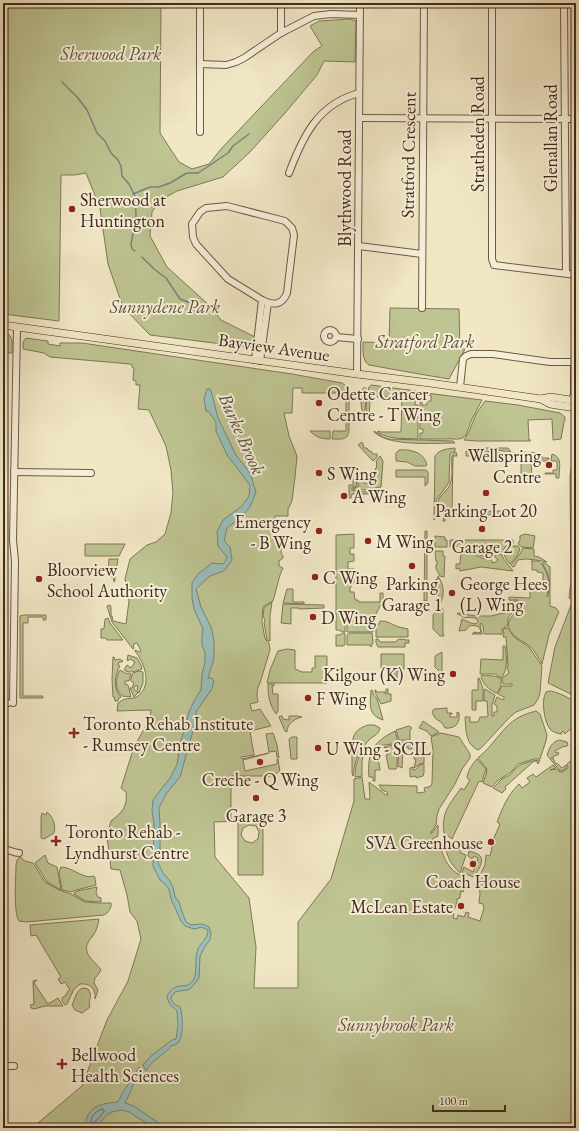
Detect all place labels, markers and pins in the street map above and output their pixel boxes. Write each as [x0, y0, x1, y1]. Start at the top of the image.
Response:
place label: Sherwood at Huntington [80, 188, 166, 232]
marker: Sherwood at Huntington [67, 204, 77, 214]
place label: Odette Cancer Centre - T Wing [327, 382, 441, 426]
marker: Odette Cancer Centre - T Wing [314, 398, 324, 408]
place label: Wellspring Centre [468, 444, 541, 488]
marker: Wellspring Centre [544, 460, 554, 470]
place label: S Wing [327, 462, 377, 485]
marker: S Wing [314, 468, 324, 478]
place label: A Wing [351, 485, 406, 508]
marker: Parking Lot 20 [481, 488, 491, 498]
marker: A Wing [339, 491, 349, 501]
place label: Parking Lot 20 [435, 499, 537, 522]
place label: Emergency - B Wing [235, 510, 311, 554]
marker: Garage 2 [477, 524, 487, 534]
marker: Emergency - B Wing [314, 526, 324, 536]
place label: M Wing [376, 530, 434, 553]
place label: Garage 2 [452, 535, 513, 558]
marker: M Wing [363, 536, 373, 546]
place label: Bloorview School Authority [47, 558, 167, 602]
marker: Parking Garage 1 [407, 561, 417, 571]
place label: C Wing [323, 566, 377, 589]
marker: C Wing [310, 572, 320, 582]
place label: Parking Garage 1 [382, 572, 442, 616]
place label: George Hees (L) Wing [460, 572, 548, 616]
marker: Bloorview School Authority [34, 574, 44, 584]
marker: George Hees (L) Wing [447, 588, 457, 598]
place label: D Wing [321, 606, 376, 629]
marker: D Wing [308, 612, 318, 622]
place label: Kilgour (K) Wing [323, 663, 445, 686]
marker: Kilgour (K) Wing [448, 669, 458, 679]
place label: F Wing [316, 687, 367, 710]
marker: F Wing [303, 693, 313, 703]
place label: Toronto Rehab Institute - Rumsey Centre [83, 712, 253, 756]
marker: Toronto Rehab Institute - Rumsey Centre [68, 727, 80, 739]
place label: U Wing - SCIL [326, 737, 431, 760]
marker: U Wing - SCIL [313, 743, 323, 753]
marker: Creche - Q Wing [255, 757, 265, 767]
place label: Creche - Q Wing [202, 768, 318, 791]
marker: Garage 3 [251, 793, 261, 803]
place label: Garage 3 [226, 804, 286, 827]
place label: Toronto Rehab - Lyndhurst Centre [65, 820, 189, 864]
place label: SVA Greenhouse [366, 831, 483, 854]
marker: Toronto Rehab - Lyndhurst Centre [50, 835, 62, 847]
marker: SVA Greenhouse [486, 837, 496, 847]
marker: Coach House [468, 859, 478, 869]
place label: Coach House [426, 870, 520, 893]
place label: McLean Estate [351, 895, 453, 918]
marker: McLean Estate [456, 901, 466, 911]
place label: Bellwood Health Sciences [71, 1043, 179, 1087]
marker: Bellwood Health Sciences [56, 1058, 68, 1070]

